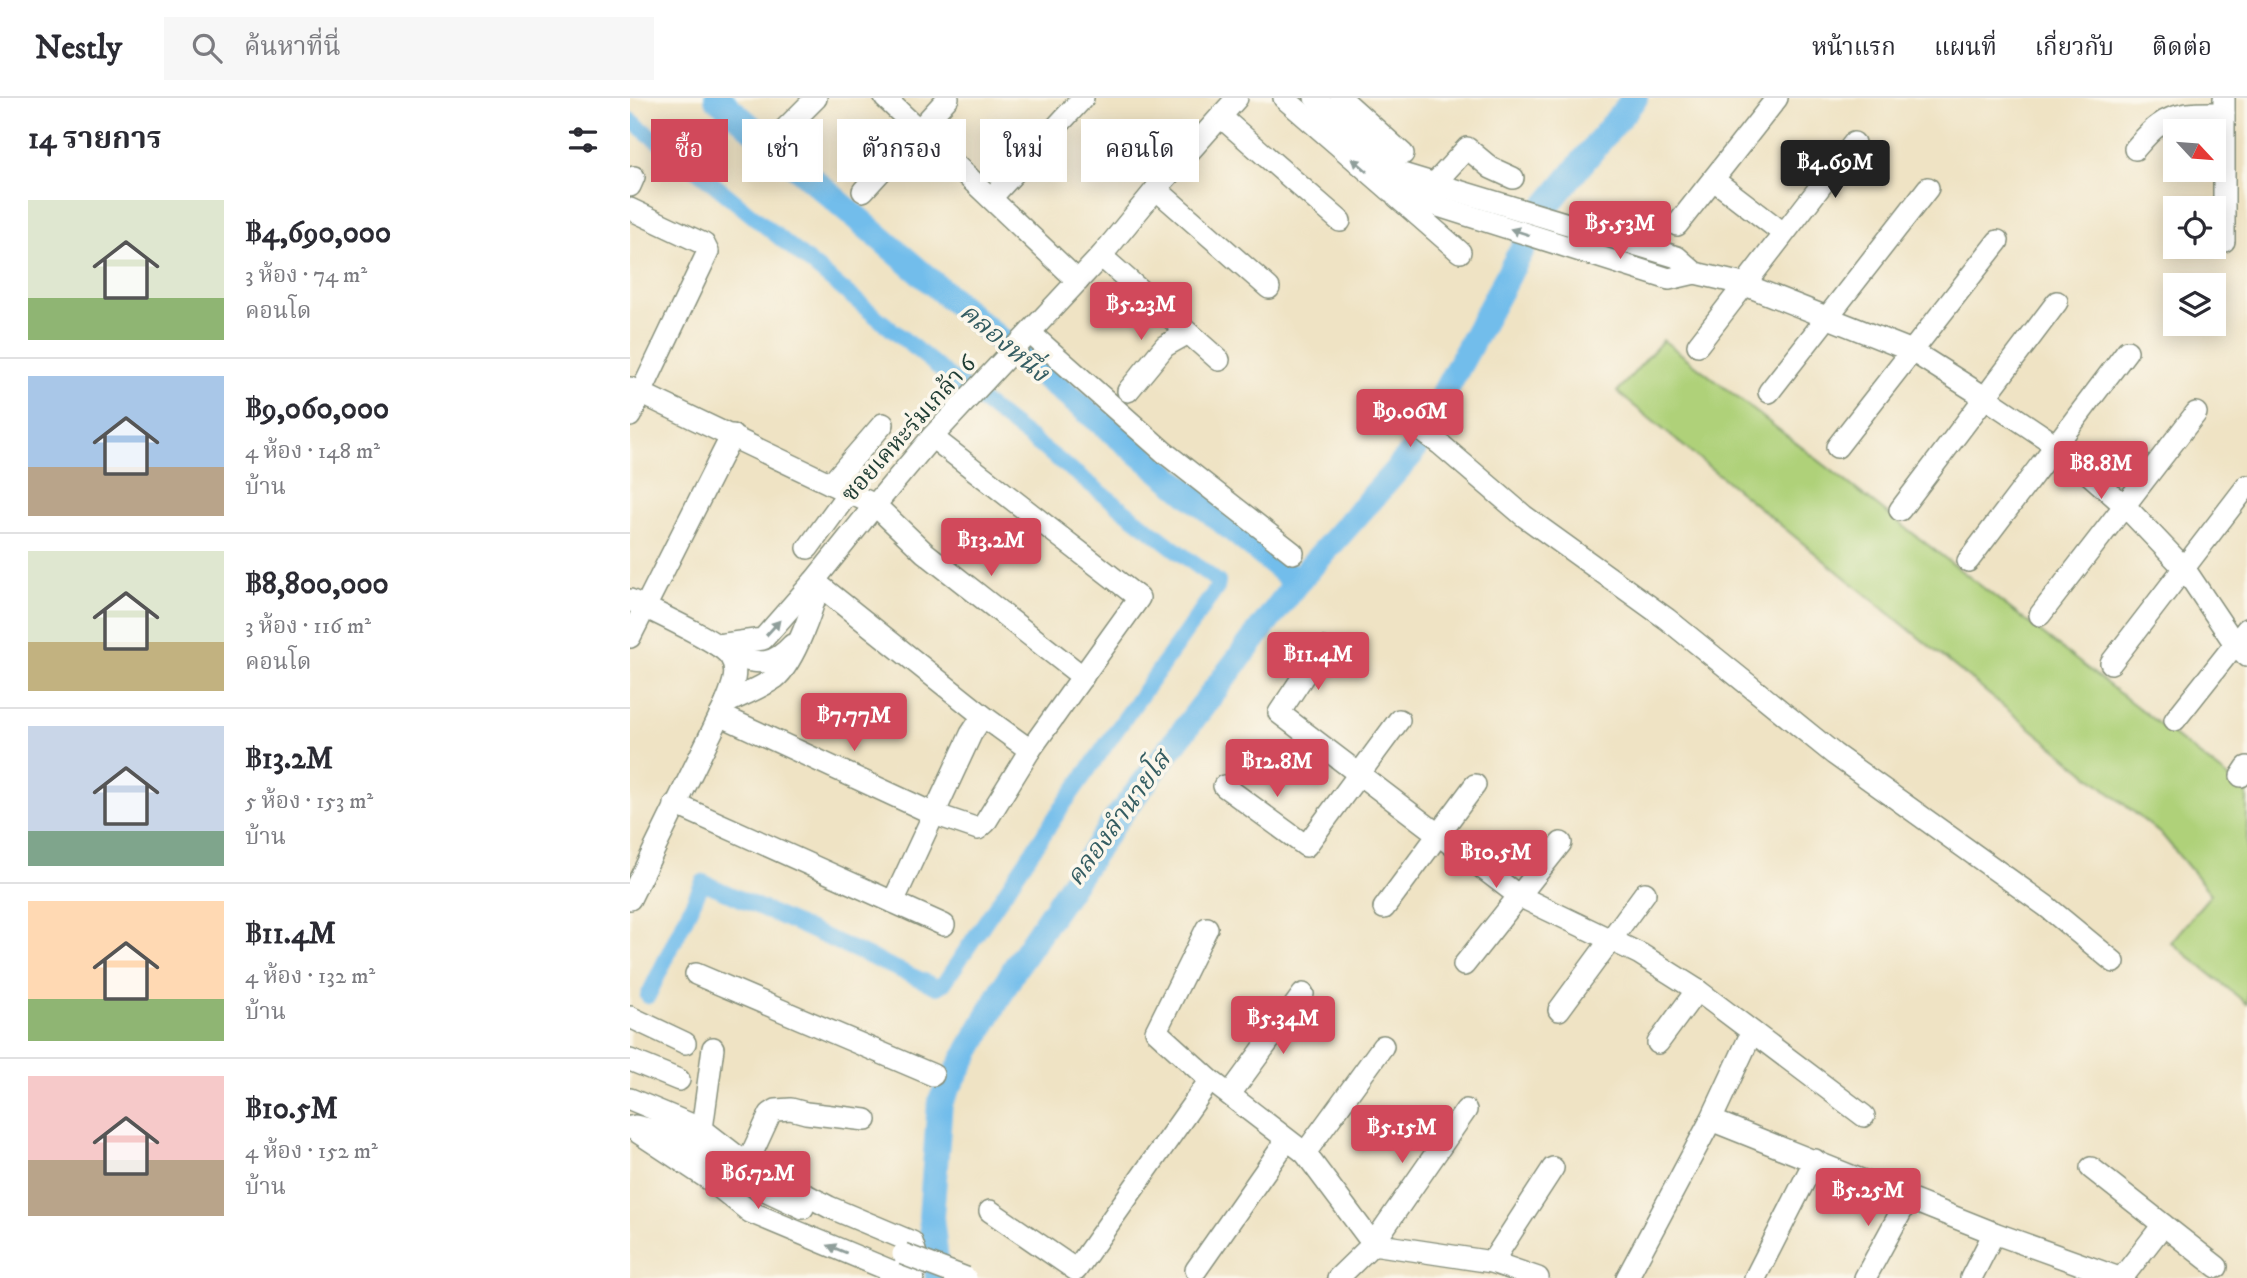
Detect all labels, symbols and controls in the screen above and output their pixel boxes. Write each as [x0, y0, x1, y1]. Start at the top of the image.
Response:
search box [164, 17, 654, 80]
text: Nestly [35, 28, 122, 69]
icon: search [188, 29, 226, 67]
text: ค้นหาที่นี่ [244, 31, 341, 64]
text: หน้าแรก [1812, 33, 1896, 63]
text: แผนที่ [1934, 33, 1997, 63]
text: เกี่ยวกับ [2035, 33, 2114, 63]
text: ติดต่อ [2152, 33, 2212, 63]
chip: ซื้อ [651, 119, 728, 182]
chip: เช่า [742, 119, 823, 182]
chip: ตัวกรอง [837, 119, 966, 182]
chip: ใหม่ [980, 119, 1067, 182]
chip: คอนโด [1081, 119, 1199, 182]
north arrow [2163, 119, 2226, 182]
map controls [2163, 119, 2226, 336]
text: 14 รายการ [28, 121, 162, 158]
icon: filters [564, 121, 602, 159]
pin: ฿4.69M [1778, 140, 1892, 200]
text: ฿4.69M [1797, 148, 1873, 177]
one-way arrow [1351, 157, 1369, 173]
button: locate [2163, 196, 2226, 259]
pin: ฿5.53M [1563, 202, 1677, 261]
text: ฿5.53M [1585, 209, 1655, 238]
text: ฿4,690,000 [245, 215, 391, 252]
one-way arrow [1510, 226, 1531, 236]
icon: home [84, 228, 168, 312]
text: 3 ห้อง · 74 m² [245, 261, 367, 290]
button: layers [2163, 273, 2226, 336]
pin: ฿5.23M [1084, 282, 1198, 342]
text: ฿5.23M [1106, 290, 1176, 319]
water label: คลองหนึ่ง [953, 293, 1059, 391]
text: คอนโด [245, 297, 312, 326]
street label: ซอยเคหะร่มเกล้า 6 [835, 348, 984, 509]
pin: ฿9.06M [1353, 390, 1467, 449]
text: ฿9,060,000 [245, 391, 389, 428]
text: ฿9.06M [1372, 397, 1448, 426]
icon: home [84, 404, 168, 488]
text: 4 ห้อง · 148 m² [245, 437, 380, 466]
pin: ฿8.8M [2052, 442, 2150, 501]
text: ฿8.8M [2070, 449, 2132, 478]
text: บ้าน [245, 473, 286, 502]
pin: ฿13.2M [934, 518, 1048, 578]
text: ฿13.2M [957, 526, 1025, 555]
text: ฿8,800,000 [245, 566, 389, 603]
icon: home [84, 579, 168, 663]
text: 3 ห้อง · 116 m² [245, 612, 371, 641]
one-way arrow [765, 619, 781, 637]
pin: ฿11.4M [1261, 632, 1375, 692]
text: ฿11.4M [1283, 640, 1353, 669]
text: คอนโด [245, 648, 312, 677]
pin: ฿7.77M [797, 694, 911, 753]
text: ฿7.77M [817, 701, 891, 730]
pin: ฿12.8M [1220, 740, 1334, 799]
text: ฿13.2M [245, 741, 333, 778]
water label: คลองลำนายโส [1057, 741, 1181, 893]
text: ฿12.8M [1242, 747, 1312, 776]
icon: home [84, 754, 168, 838]
text: 5 ห้อง · 153 m² [245, 787, 373, 816]
text: บ้าน [245, 823, 286, 852]
pin: ฿10.5M [1439, 830, 1553, 890]
text: ฿10.5M [1460, 838, 1532, 867]
text: ฿11.4M [245, 916, 336, 953]
icon: home [84, 929, 168, 1013]
text: 4 ห้อง · 132 m² [245, 962, 375, 991]
pin: ฿5.34M [1226, 996, 1340, 1056]
text: บ้าน [245, 998, 286, 1027]
text: ฿5.34M [1247, 1004, 1319, 1033]
text: ฿10.5M [245, 1091, 338, 1128]
icon: home [84, 1104, 168, 1188]
pin: ฿5.15M [1345, 1105, 1459, 1165]
text: ฿5.15M [1367, 1113, 1437, 1142]
text: 4 ห้อง · 152 m² [245, 1137, 378, 1166]
pin: ฿6.72M [701, 1152, 815, 1211]
text: ฿6.72M [721, 1159, 795, 1188]
pin: ฿5.25M [1811, 1168, 1925, 1228]
text: บ้าน [245, 1173, 286, 1202]
text: ฿5.25M [1832, 1176, 1904, 1205]
one-way arrow [827, 1243, 848, 1254]

